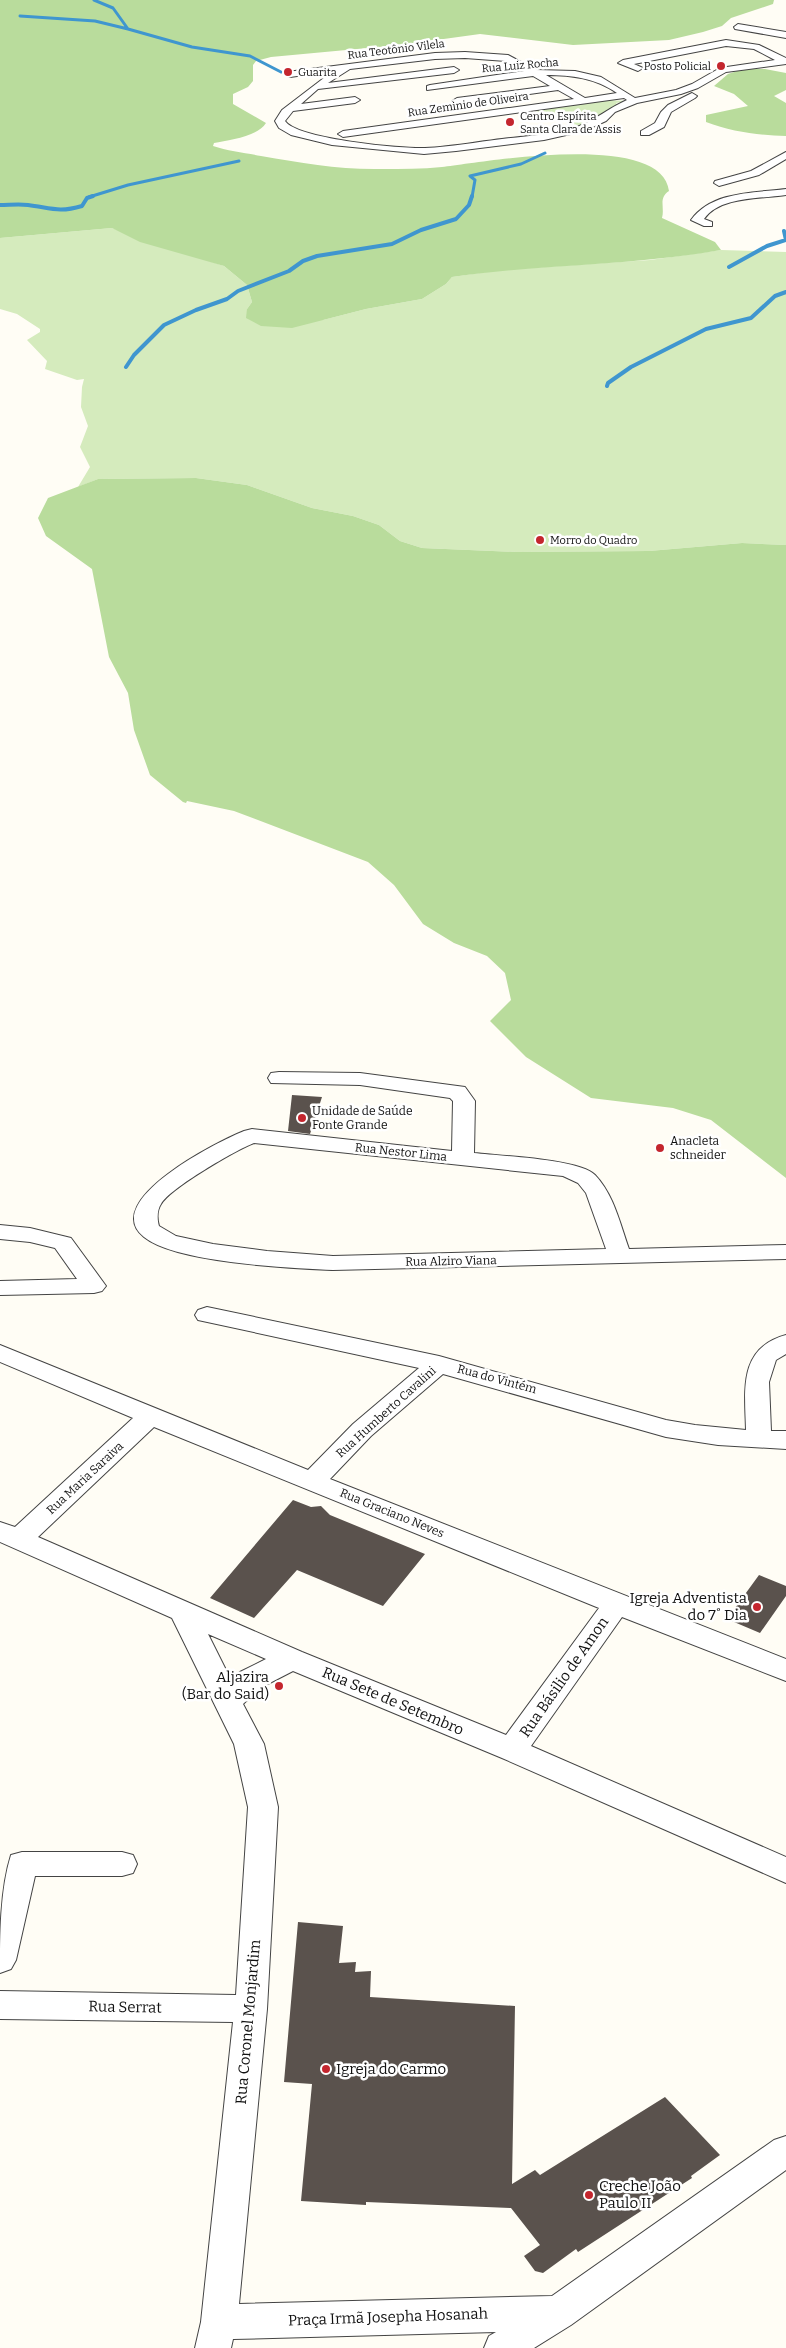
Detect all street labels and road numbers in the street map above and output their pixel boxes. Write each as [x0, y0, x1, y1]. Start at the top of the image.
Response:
street label: Rua Teotônio Vilela [347, 37, 445, 62]
street label: Rua Luiz Rocha [481, 56, 559, 75]
street label: Rua Zeminio de Oliveira [407, 90, 529, 119]
street label: Rua Nestor Lima [354, 1140, 448, 1164]
street label: Rua Alziro Viana [405, 1253, 497, 1269]
street label: Rua do Vintém [456, 1362, 539, 1396]
street label: Rua Humberto Cavalini [333, 1363, 439, 1461]
street label: Rua Maria Saraiva [44, 1439, 127, 1517]
street label: Rua Graciano Neves [338, 1486, 446, 1540]
street label: Rua Básilio de Amon [516, 1613, 613, 1741]
street label: Rua Sete de Setembro [320, 1663, 466, 1739]
street label: Rua Coronel Monjardim [232, 1938, 264, 2105]
street label: Rua Serrat [88, 1997, 162, 2017]
street label: Praça Irmã Josepha Hosanah [288, 2304, 489, 2329]

